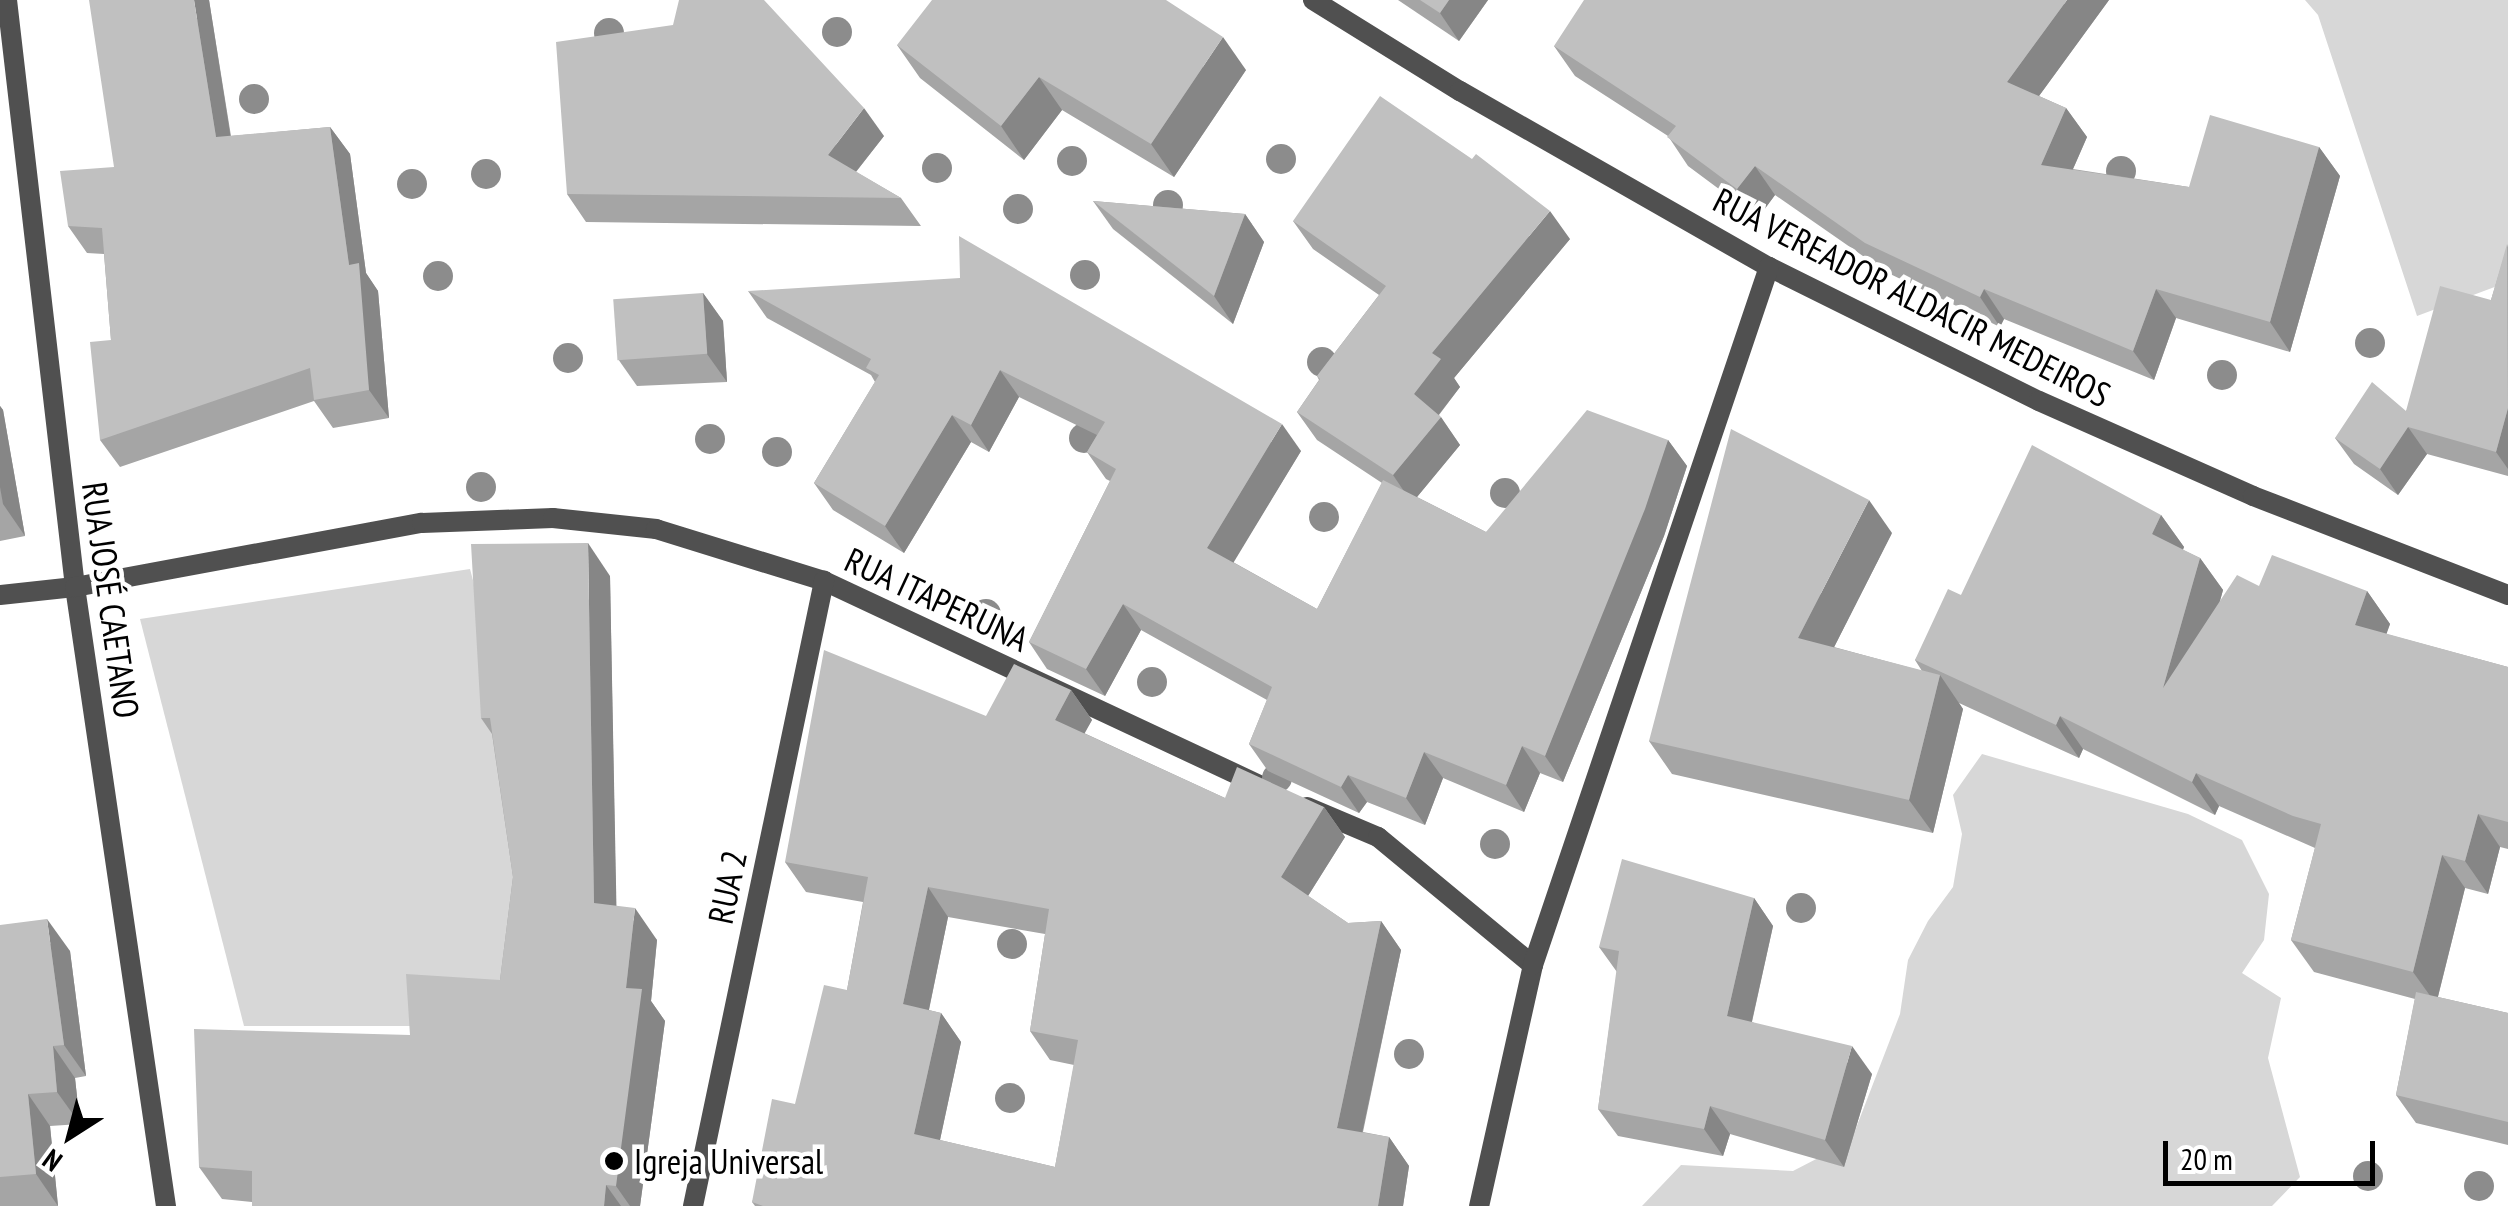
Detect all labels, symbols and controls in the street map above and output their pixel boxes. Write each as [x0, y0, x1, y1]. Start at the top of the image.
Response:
street label: RUA VEREADOR ALDACIR MEDEIROS [1705, 178, 2119, 416]
street label: RUA JOSÉ CAETANO [74, 479, 148, 721]
street label: RUA ITAPERUNA [838, 538, 1036, 660]
street label: RUA 2 [699, 846, 755, 928]
north arrow [20, 1086, 120, 1186]
scale bar [2168, 1121, 2380, 1183]
text: 20 m [2180, 1139, 2233, 1178]
place label: Igreja Universal [634, 1140, 823, 1182]
text: N [35, 1141, 69, 1180]
marker: Igreja Universal [603, 1150, 625, 1172]

